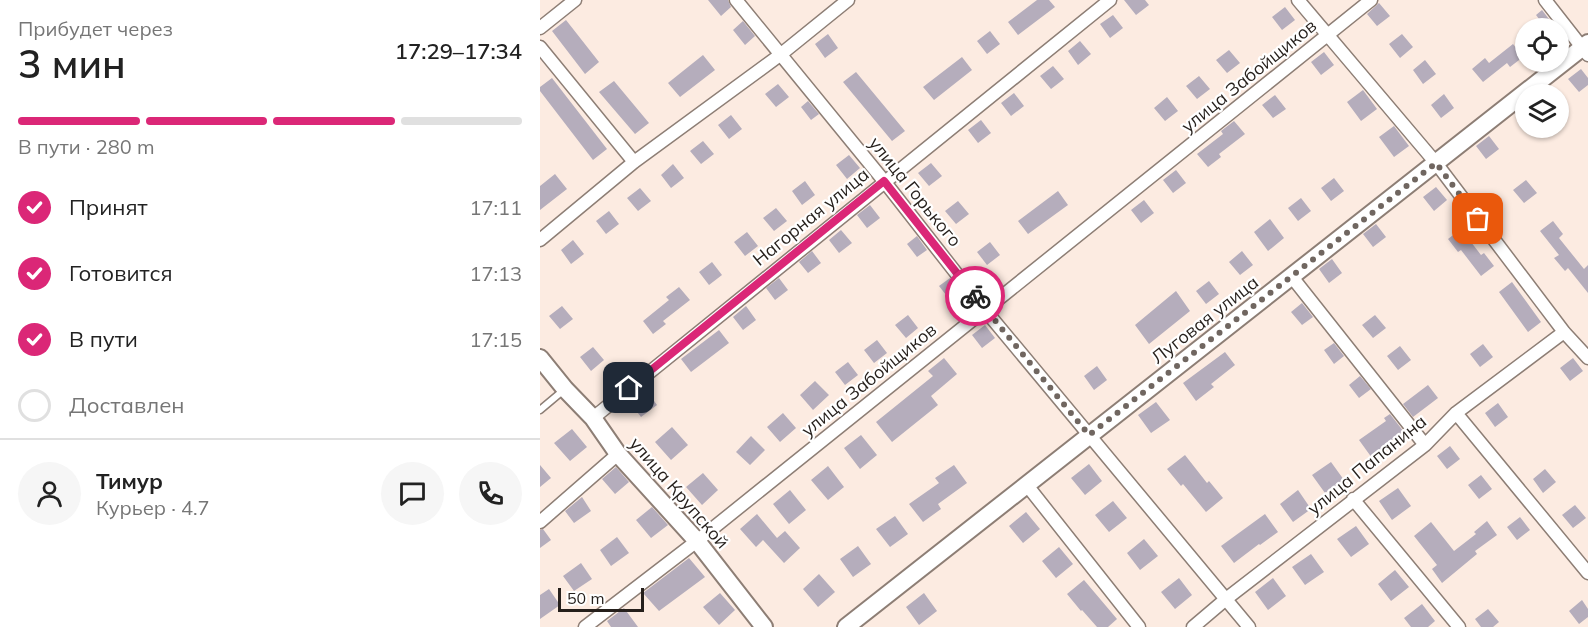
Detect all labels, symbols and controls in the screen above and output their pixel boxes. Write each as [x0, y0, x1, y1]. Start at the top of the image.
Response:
street label: улица Забойщиков [1176, 14, 1321, 137]
text: Прибудет через [18, 16, 173, 41]
map controls [1515, 18, 1569, 138]
button: locate [1515, 18, 1569, 72]
text: 17:29–17:34 [395, 37, 522, 65]
text: 3 мин [18, 39, 126, 88]
button: layers [1515, 84, 1569, 138]
street label: улица Горького [864, 132, 967, 251]
text: В пути · 280 m [18, 134, 154, 159]
street label: Нагорная улица [748, 163, 873, 271]
icon: check [18, 191, 51, 224]
text: Принят [69, 193, 148, 221]
pin [1452, 193, 1503, 244]
text: 17:11 [469, 195, 522, 220]
icon: bag [1461, 202, 1494, 235]
icon: check [18, 257, 51, 290]
text: Готовится [69, 259, 173, 287]
text: 17:13 [469, 261, 522, 286]
courier [945, 266, 1005, 326]
street label: Луговая улица [1146, 271, 1263, 369]
icon: bike [959, 280, 992, 313]
street label: улица Забойщиков [796, 318, 941, 441]
icon: check [18, 323, 51, 356]
text: В пути [69, 325, 138, 353]
text: 17:15 [469, 327, 522, 352]
pin [603, 362, 654, 413]
icon: home [612, 371, 645, 404]
text: Доставлен [69, 391, 185, 419]
street label: улица Папанина [1302, 409, 1431, 520]
street label: улица Крупской [625, 432, 734, 553]
button: person [18, 462, 81, 525]
button: chat [381, 462, 444, 525]
button: phone [459, 462, 522, 525]
text: Тимур [96, 467, 163, 495]
text: Курьер · 4.7 [96, 495, 210, 520]
scale bar [558, 585, 644, 612]
text: 50 m [567, 588, 604, 608]

